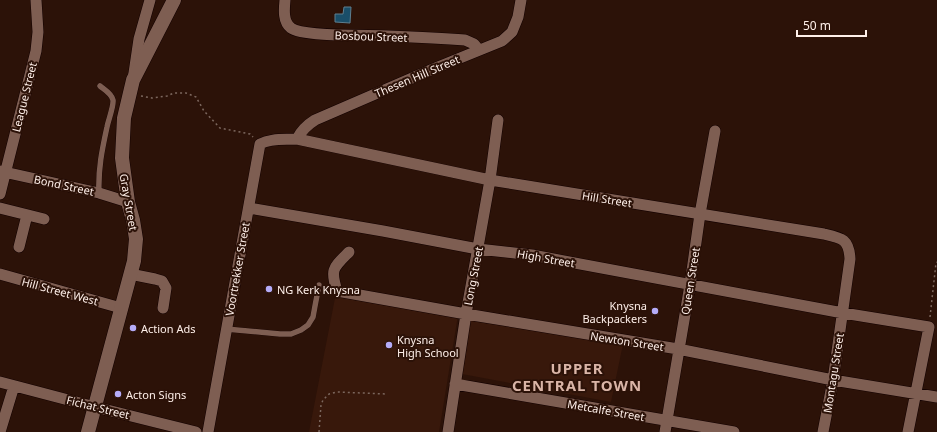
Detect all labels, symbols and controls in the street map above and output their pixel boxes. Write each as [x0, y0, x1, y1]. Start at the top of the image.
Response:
scale bar [797, 12, 866, 38]
text: 50 m [803, 17, 831, 34]
street label: Bosbou Street [334, 27, 408, 45]
street label: Thesen Hill Street [372, 51, 462, 101]
street label: League Street [8, 60, 40, 133]
street label: Bond Street [33, 171, 95, 199]
street label: Gray Street [117, 172, 141, 232]
street label: Hill Street [581, 188, 633, 210]
street label: Voortrekker Street [221, 221, 253, 317]
street label: Long Street [460, 245, 486, 307]
street label: High Street [516, 246, 576, 270]
street label: Queen Street [677, 246, 703, 316]
street label: Hill Street West [20, 274, 100, 308]
place label: NG Kerk Knysna [277, 282, 360, 297]
marker: NG Kerk Knysna [264, 284, 274, 294]
place label: Knysna Backpackers [582, 298, 647, 326]
marker: Knysna Backpackers [650, 306, 660, 316]
place label: Action Ads [141, 321, 196, 336]
marker: Action Ads [128, 323, 138, 333]
street label: Newton Street [589, 328, 665, 354]
place label: Knysna High School [397, 332, 459, 360]
street label: Montagu Street [819, 332, 847, 414]
marker: Knysna High School [384, 340, 394, 350]
district label: UPPER CENTRAL TOWN [512, 358, 642, 395]
place label: Acton Signs [126, 387, 186, 402]
marker: Acton Signs [113, 389, 123, 399]
street label: Fichat Street [65, 392, 131, 422]
street label: Metcalfe Street [566, 396, 646, 424]

